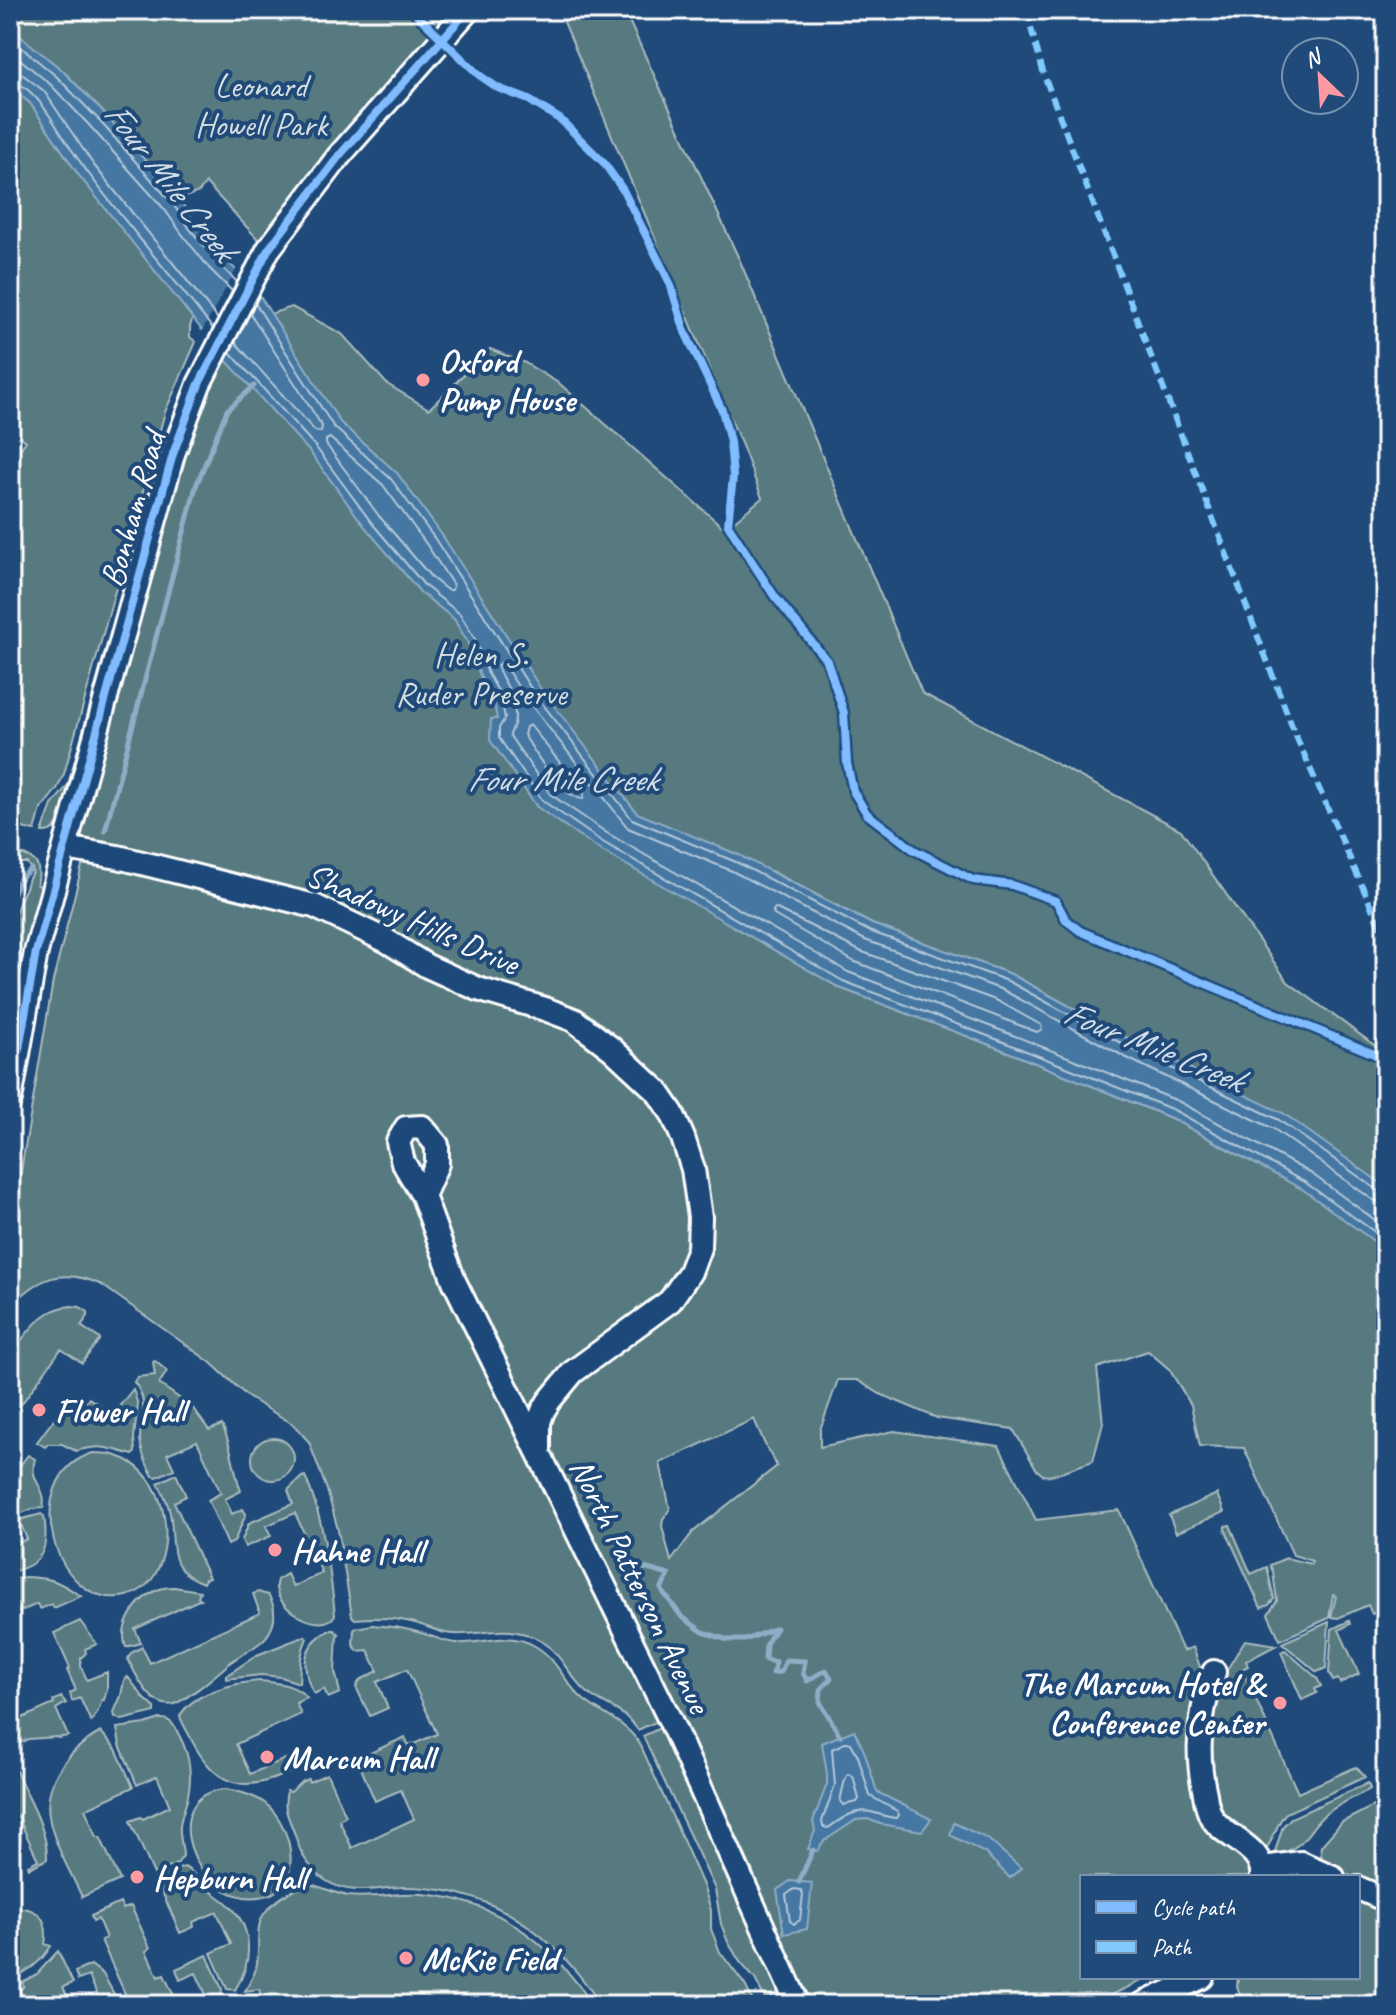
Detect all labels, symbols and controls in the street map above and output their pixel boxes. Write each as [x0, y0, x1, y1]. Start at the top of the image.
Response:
north arrow [1280, 36, 1360, 116]
text: N [1300, 42, 1327, 74]
park label: Leonard Howell Park [195, 64, 330, 146]
water label: Four Mile Creek [94, 92, 250, 274]
place label: Oxford Pump House [439, 339, 578, 421]
marker: Oxford Pump House [414, 371, 432, 389]
street label: Bonham Road [90, 422, 176, 592]
park label: Helen S. Ruder Preserve [396, 633, 568, 715]
water label: Four Mile Creek [467, 756, 663, 802]
street label: Shadowy Hills Drive [300, 852, 527, 985]
water label: Four Mile Creek [1057, 989, 1255, 1105]
place label: Flower Hall [55, 1389, 191, 1432]
marker: Flower Hall [30, 1401, 48, 1419]
street label: North Patterson Avenue [560, 1451, 722, 1722]
place label: Hahne Hall [291, 1529, 430, 1572]
marker: Hahne Hall [266, 1541, 284, 1559]
place label: The Marcum Hotel & Conference Center [1020, 1662, 1268, 1744]
marker: The Marcum Hotel & Conference Center [1271, 1694, 1289, 1712]
place label: Marcum Hall [283, 1736, 439, 1779]
marker: Marcum Hall [258, 1748, 276, 1766]
place label: Hepburn Hall [153, 1856, 312, 1899]
marker: Hepburn Hall [128, 1868, 146, 1886]
legend [1080, 1875, 1360, 1979]
text: Cycle path [1152, 1892, 1236, 1922]
text: Path [1152, 1932, 1193, 1962]
place label: McKie Field [422, 1937, 563, 1980]
marker: McKie Field [397, 1949, 415, 1967]

